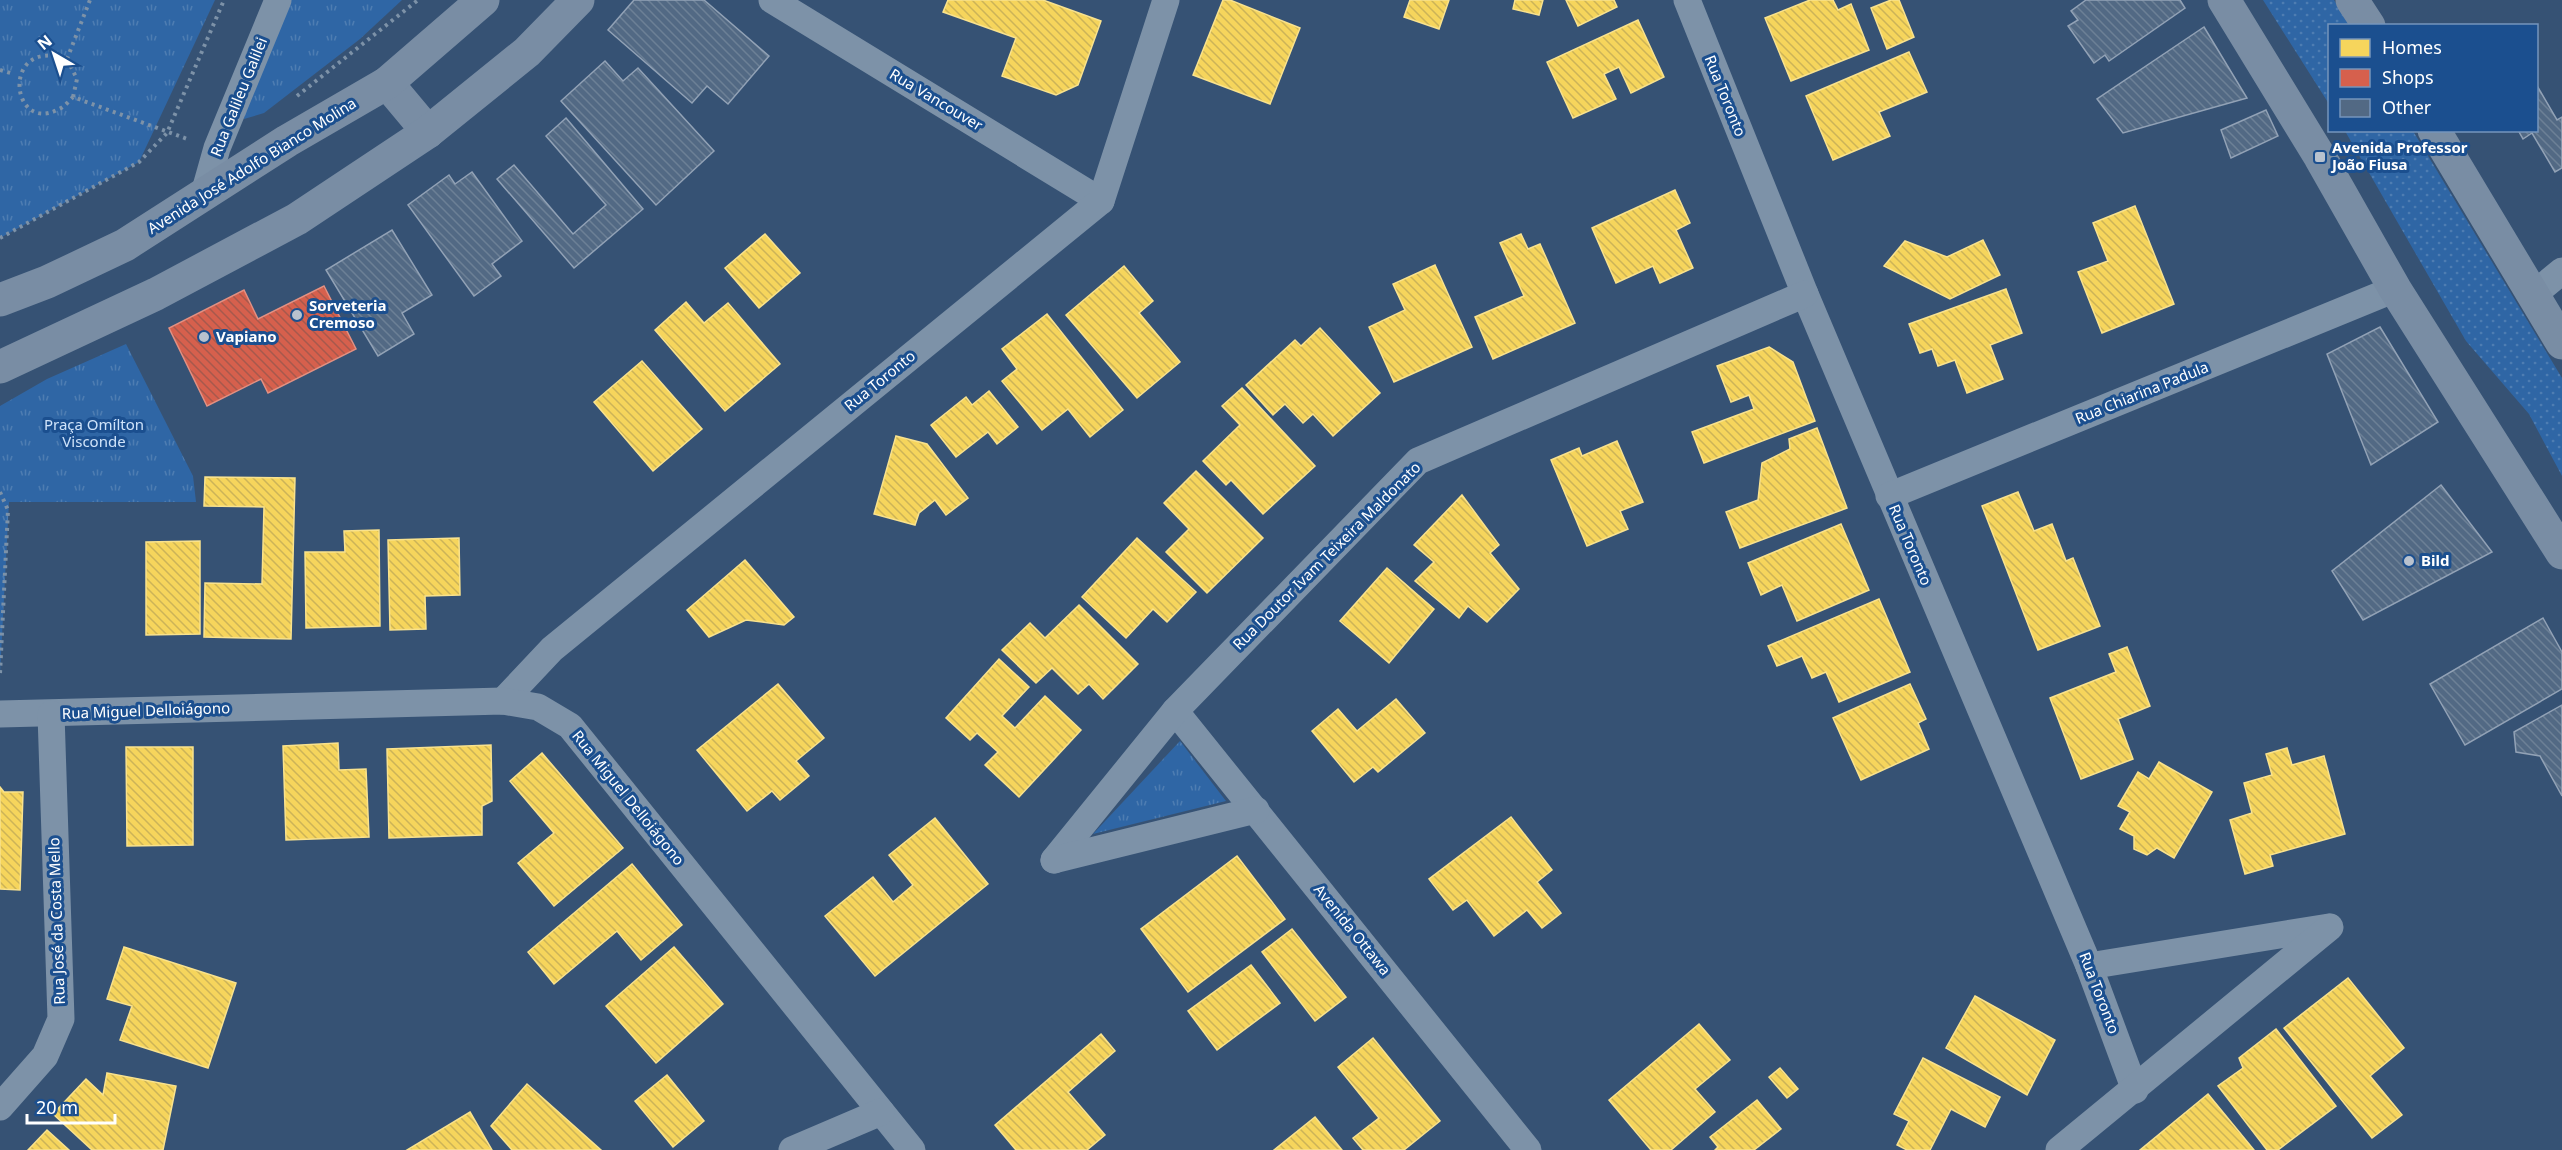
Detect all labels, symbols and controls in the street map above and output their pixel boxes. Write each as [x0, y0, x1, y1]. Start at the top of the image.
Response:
north arrow [24, 24, 84, 84]
legend [2328, 24, 2538, 132]
text: N [33, 30, 57, 55]
street label: Rua Galileu Galilei [205, 34, 271, 159]
text: Homes [2382, 35, 2442, 59]
street label: Rua Toronto [1701, 52, 1751, 139]
street label: Rua Vancouver [886, 63, 987, 135]
text: Shops [2382, 65, 2434, 89]
street label: Avenida José Adolfo Bianco Molina [143, 92, 360, 238]
text: Other [2382, 95, 2432, 119]
place label: Avenida Professor João Fiusa [2330, 137, 2468, 174]
marker: Avenida Professor João Fiusa [2313, 150, 2327, 164]
place label: Sorveteria Cremoso [309, 295, 387, 332]
marker: Sorveteria Cremoso [290, 308, 304, 322]
place label: Vapiano [216, 326, 277, 346]
marker: Vapiano [197, 330, 211, 344]
street label: Rua Toronto [840, 345, 919, 415]
street label: Rua Chiarina Padula [2072, 356, 2211, 428]
park label: Praça Omílton Visconde [44, 414, 144, 451]
street label: Rua Doutor Ivam Teixeira Maldonato [1228, 457, 1425, 654]
street label: Rua Toronto [1885, 501, 1937, 588]
place label: Bild [2421, 550, 2449, 570]
marker: Bild [2402, 554, 2416, 568]
street label: Rua Miguel Delloiágono [62, 697, 230, 723]
street label: Rua Miguel Delloiágono [568, 726, 690, 869]
street label: Rua José da Costa Mello [43, 837, 69, 1005]
street label: Avenida Ottawa [1310, 880, 1396, 979]
street label: Rua Toronto [2075, 949, 2125, 1036]
scale bar [27, 1087, 116, 1125]
text: 20 m [36, 1095, 78, 1119]

